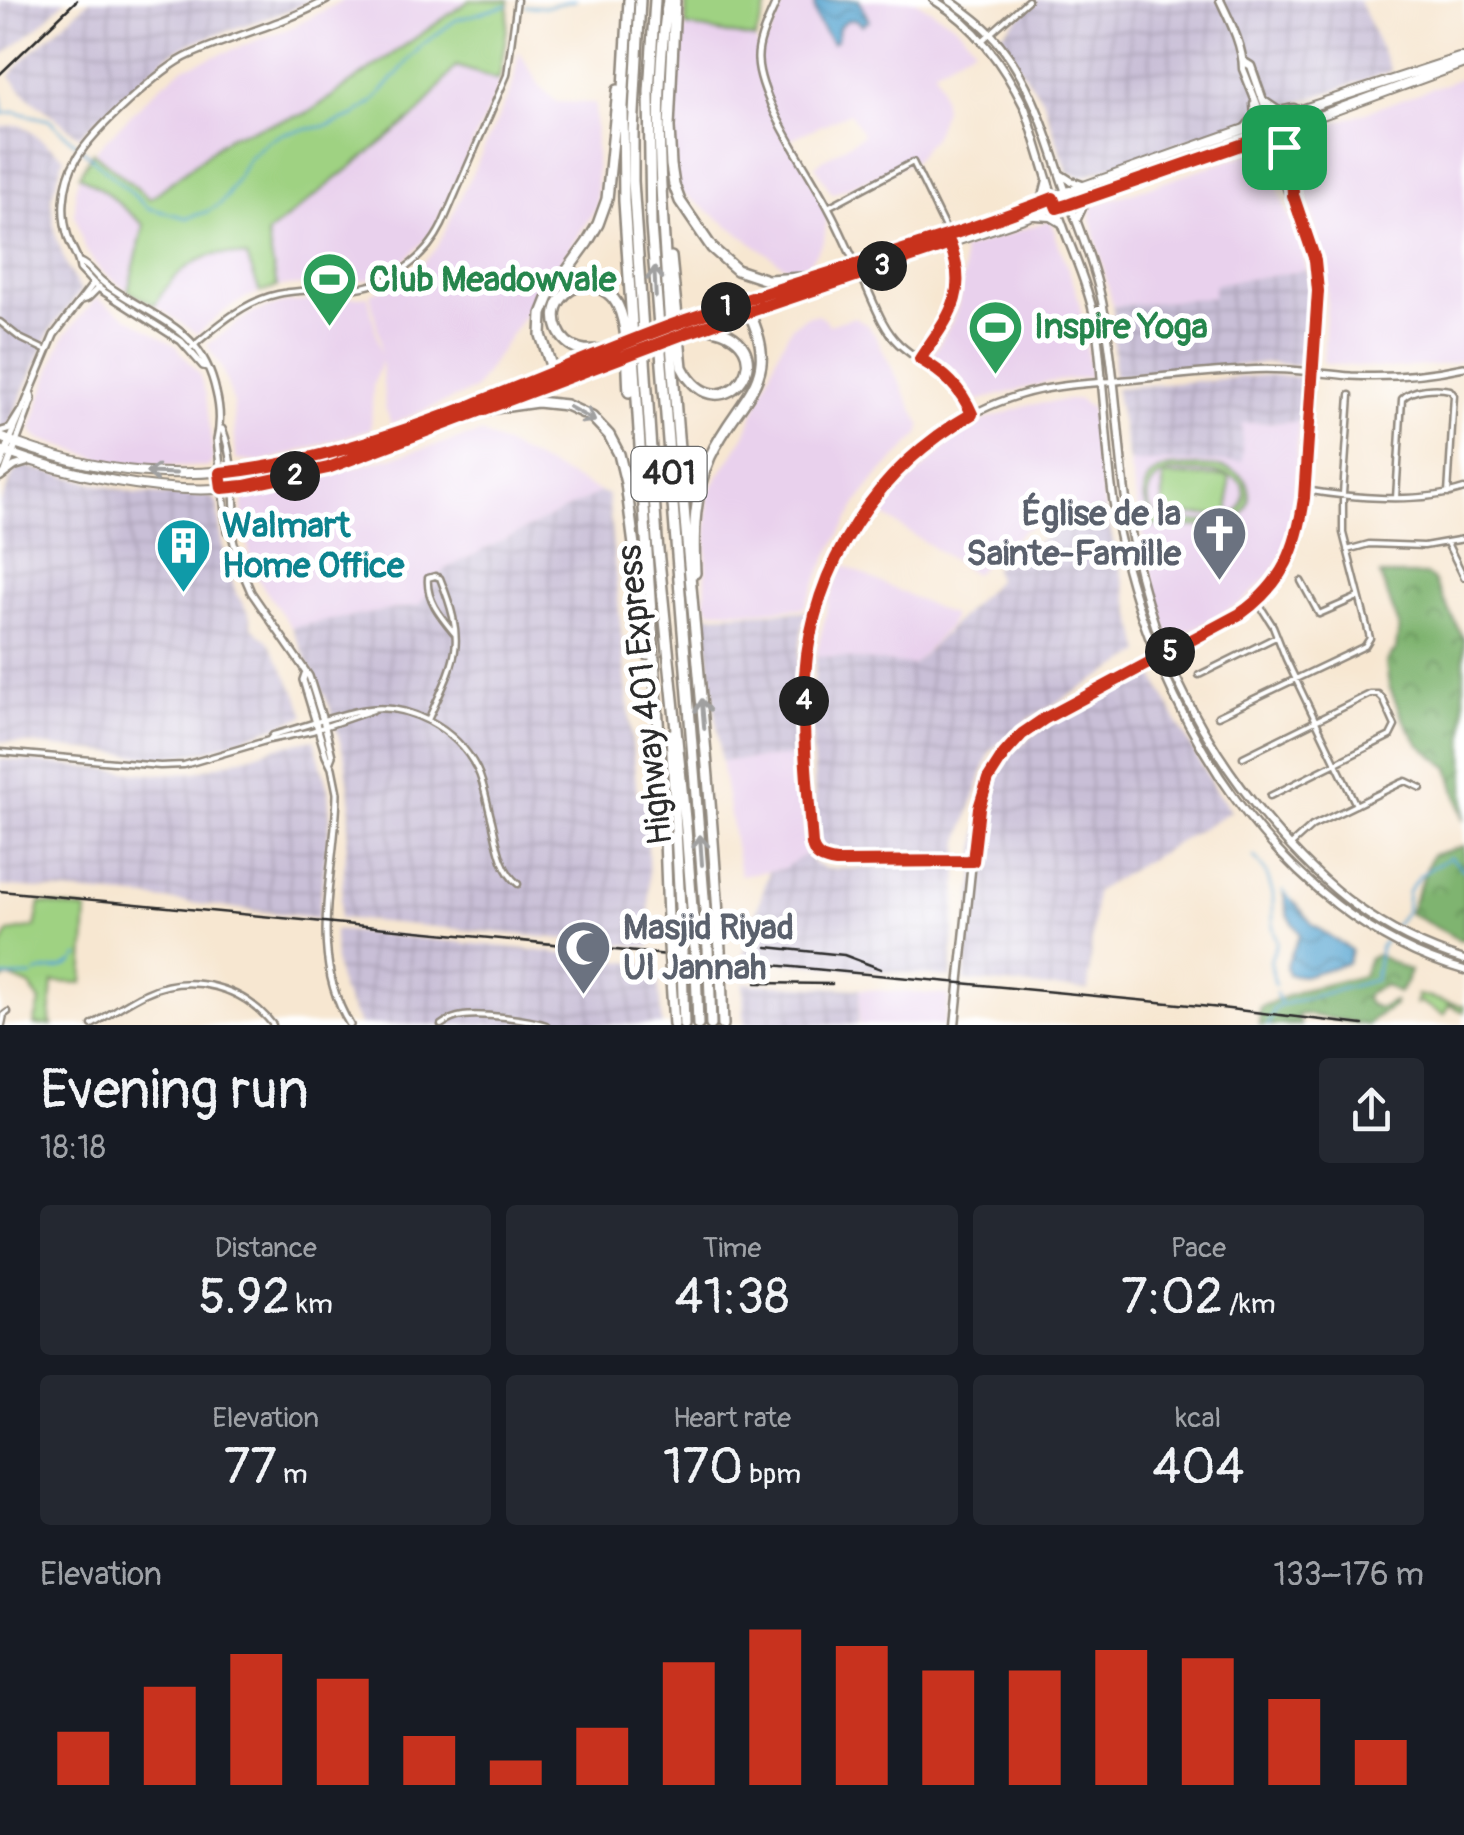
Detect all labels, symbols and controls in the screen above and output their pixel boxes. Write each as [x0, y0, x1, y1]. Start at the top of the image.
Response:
pin [1242, 105, 1327, 190]
icon: arrive [1257, 120, 1312, 175]
pin: 3 [857, 241, 907, 291]
text: 3 [874, 248, 890, 283]
sports icon: Club Meadowvale [300, 250, 360, 329]
place label: Club Meadowvale [369, 258, 617, 302]
one-way arrow [645, 267, 664, 299]
pin: 1 [701, 282, 751, 332]
text: 1 [721, 289, 731, 324]
sports icon: Inspire Yoga [965, 297, 1025, 376]
place label: Inspire Yoga [1034, 305, 1208, 349]
one-way arrow [567, 404, 596, 424]
road number: 401 [632, 447, 706, 501]
pin: 2 [270, 451, 320, 501]
text: 2 [287, 458, 303, 493]
one-way arrow [146, 463, 178, 482]
place label: Église de la Sainte-Famille [966, 492, 1182, 576]
place label: Walmart Home Office [222, 504, 405, 588]
church icon: Église de la Sainte-Famille [1190, 504, 1250, 583]
building icon: Walmart Home Office [153, 516, 213, 595]
street label: Highway 401 Express [607, 542, 683, 847]
pin: 5 [1145, 627, 1195, 677]
text: 5 [1162, 634, 1178, 669]
pin: 4 [779, 676, 829, 726]
text: 4 [796, 683, 812, 718]
one-way arrow [694, 698, 713, 730]
one-way arrow [691, 835, 710, 867]
place label: Masjid Riyad Ul Jannah [623, 906, 794, 990]
mosque icon: Masjid Riyad Ul Jannah [554, 918, 614, 997]
text: Evening run [40, 1056, 309, 1125]
button: share [1319, 1058, 1424, 1163]
text: 18:18 [40, 1128, 106, 1168]
text: Distance [214, 1231, 317, 1266]
text: Time [703, 1231, 761, 1266]
text: Pace [1171, 1231, 1226, 1266]
text: 5.92 [198, 1266, 290, 1329]
text: 41:38 [674, 1266, 789, 1329]
text: 7:02 [1121, 1266, 1223, 1329]
text: km [290, 1287, 333, 1322]
text: /km [1223, 1287, 1276, 1322]
text: Elevation [212, 1401, 319, 1436]
text: Heart rate [673, 1401, 791, 1436]
text: kcal [1176, 1401, 1221, 1436]
text: 77 [224, 1436, 277, 1499]
text: 170 [663, 1436, 743, 1499]
text: 404 [1152, 1436, 1244, 1499]
text: m [277, 1457, 308, 1492]
text: bpm [743, 1457, 801, 1492]
text: Elevation [40, 1555, 162, 1595]
text: 133–176 m [1274, 1555, 1424, 1595]

